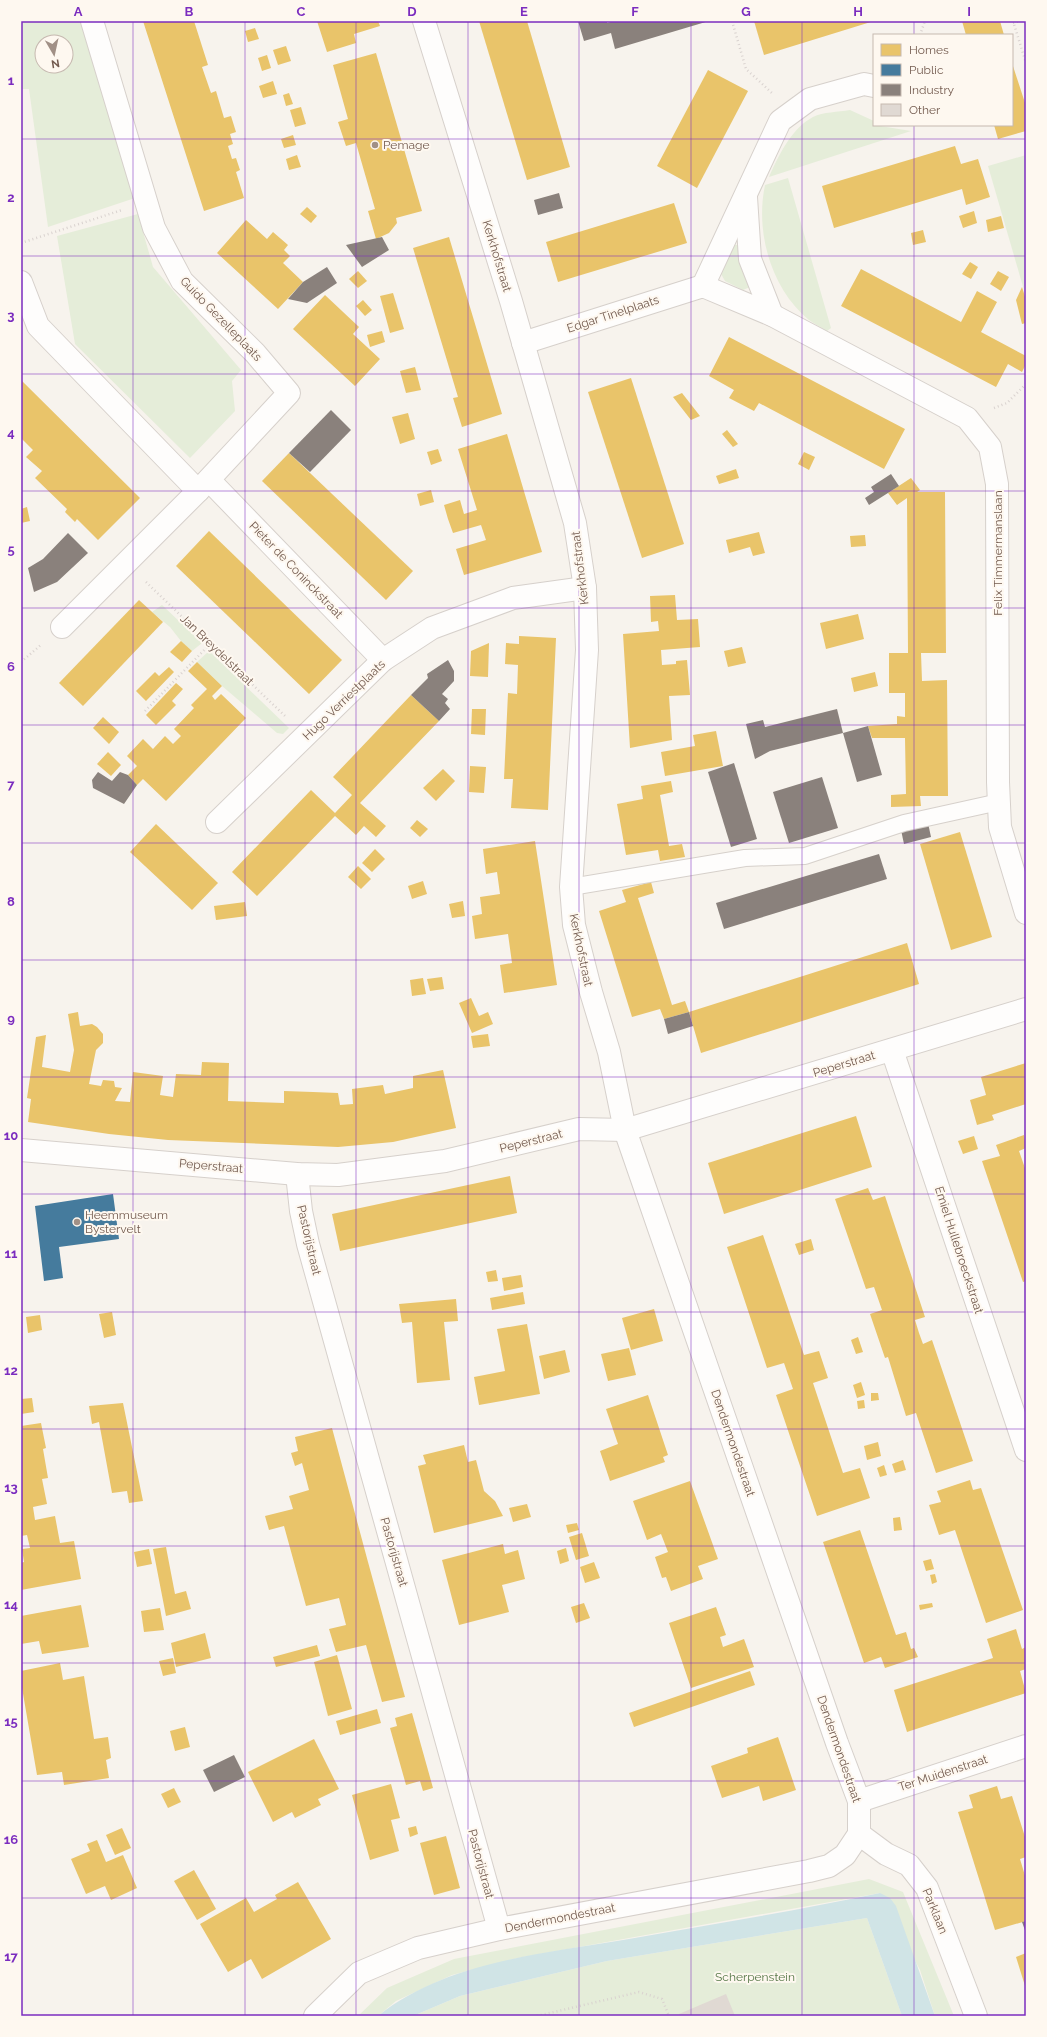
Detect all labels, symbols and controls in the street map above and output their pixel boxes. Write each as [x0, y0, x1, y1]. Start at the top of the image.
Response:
text: A [74, 4, 83, 19]
text: B [185, 4, 194, 19]
text: C [297, 4, 306, 19]
text: D [407, 4, 417, 19]
text: E [520, 4, 528, 19]
text: F [631, 4, 639, 19]
text: G [741, 4, 751, 19]
text: H [853, 4, 863, 19]
text: I [967, 4, 971, 19]
north arrow [34, 34, 74, 74]
legend [873, 34, 1013, 126]
text: Homes [909, 43, 949, 57]
text: N [50, 56, 61, 70]
text: Public [909, 63, 944, 77]
text: 1 [8, 73, 15, 88]
text: Industry [909, 83, 955, 97]
text: Other [909, 103, 941, 117]
place label: Pemage [383, 138, 429, 152]
marker: Pemage [370, 140, 380, 150]
text: 2 [7, 190, 15, 205]
street label: Kerkhofstraat [479, 219, 515, 293]
street label: Guido Gezelleplaats [177, 274, 265, 364]
street label: Edgar Tinelplaats [565, 292, 661, 335]
text: 3 [7, 308, 15, 323]
text: 4 [7, 425, 15, 440]
street label: Felix Timmermanslaan [991, 490, 1005, 616]
street label: Pieter de Coninckstraat [246, 519, 346, 621]
street label: Kerkhofstraat [569, 530, 591, 606]
text: 5 [7, 542, 15, 557]
street label: Jan Breydelstraat [178, 612, 256, 688]
street label: Hugo Verriestplaats [300, 657, 388, 743]
text: 6 [7, 659, 15, 674]
text: 7 [7, 777, 15, 792]
text: 8 [7, 894, 15, 909]
street label: Kerkhofstraat [566, 912, 596, 988]
text: 9 [7, 1011, 15, 1026]
street label: Peperstraat [811, 1048, 877, 1080]
street label: Peperstraat [498, 1126, 564, 1156]
text: 10 [4, 1128, 18, 1143]
street label: Peperstraat [178, 1156, 244, 1176]
street label: Emiel Hullebroeckstraat [932, 1185, 986, 1315]
street label: Pastorijstraat [294, 1204, 324, 1276]
place label: Heemmuseum Bystervelt [85, 1208, 168, 1236]
marker: Heemmuseum Bystervelt [72, 1217, 82, 1227]
text: 11 [5, 1246, 18, 1261]
text: 12 [4, 1363, 18, 1378]
street label: Dendermondestraat [708, 1388, 758, 1498]
text: 13 [4, 1480, 18, 1495]
street label: Pastorijstraat [377, 1516, 411, 1588]
text: 14 [4, 1597, 18, 1612]
street label: Dendermondestraat [814, 1694, 864, 1804]
text: 15 [4, 1714, 18, 1729]
street label: Ter Muidenstraat [897, 1752, 989, 1794]
street label: Pastorijstraat [465, 1828, 497, 1900]
text: 16 [4, 1832, 18, 1847]
street label: Parklaan [920, 1886, 950, 1936]
street label: Dendermondestraat [504, 1900, 616, 1936]
text: 17 [4, 1949, 19, 1964]
park label: Scherpenstein [715, 1970, 795, 1984]

